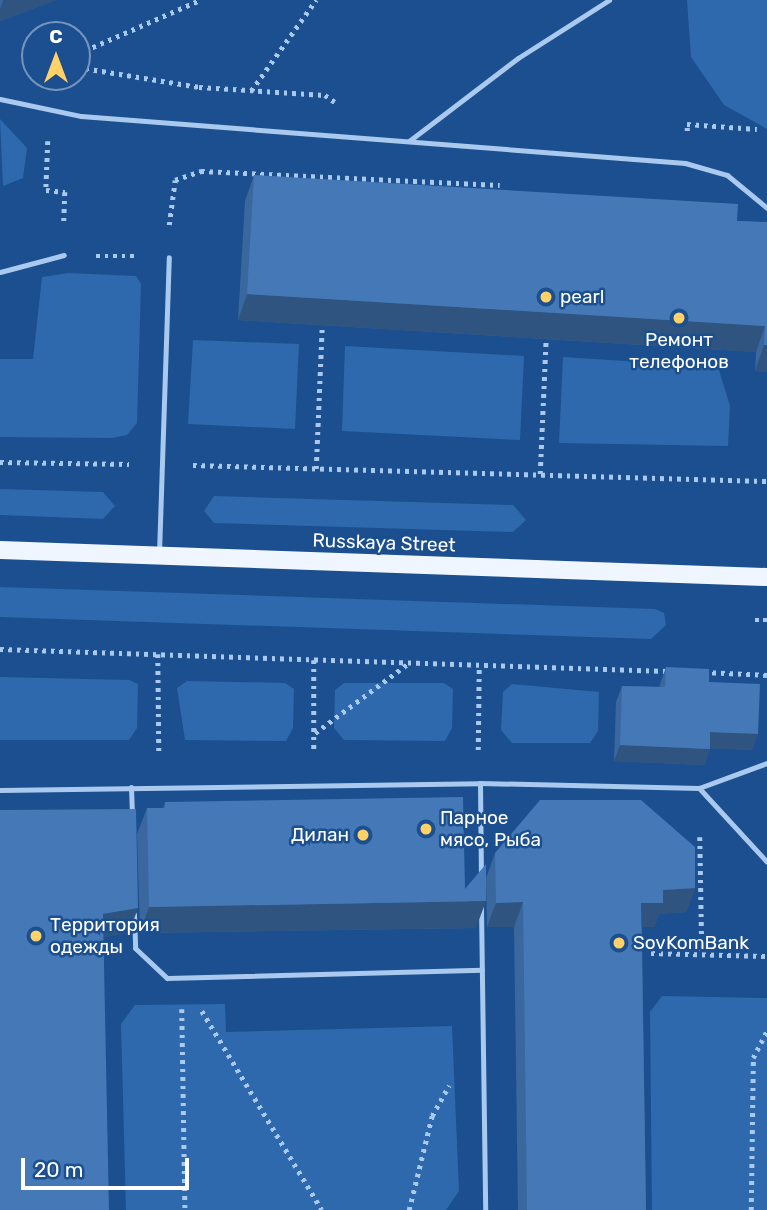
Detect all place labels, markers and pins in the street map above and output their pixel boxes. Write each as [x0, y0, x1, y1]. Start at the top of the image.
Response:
place label: pearl [560, 286, 604, 308]
marker: pearl [538, 289, 554, 305]
marker: Ремонт телефонов [671, 310, 687, 326]
place label: Ремонт телефонов [629, 329, 729, 373]
place label: Парное мясо, Рыба [440, 807, 541, 851]
marker: Парное мясо, Рыба [418, 821, 434, 837]
place label: Дилан [291, 824, 349, 846]
marker: Дилан [355, 827, 371, 843]
place label: Территория одежды [50, 914, 160, 958]
marker: Территория одежды [28, 928, 44, 944]
place label: SovKomBank [633, 932, 749, 954]
marker: SovKomBank [611, 935, 627, 951]

